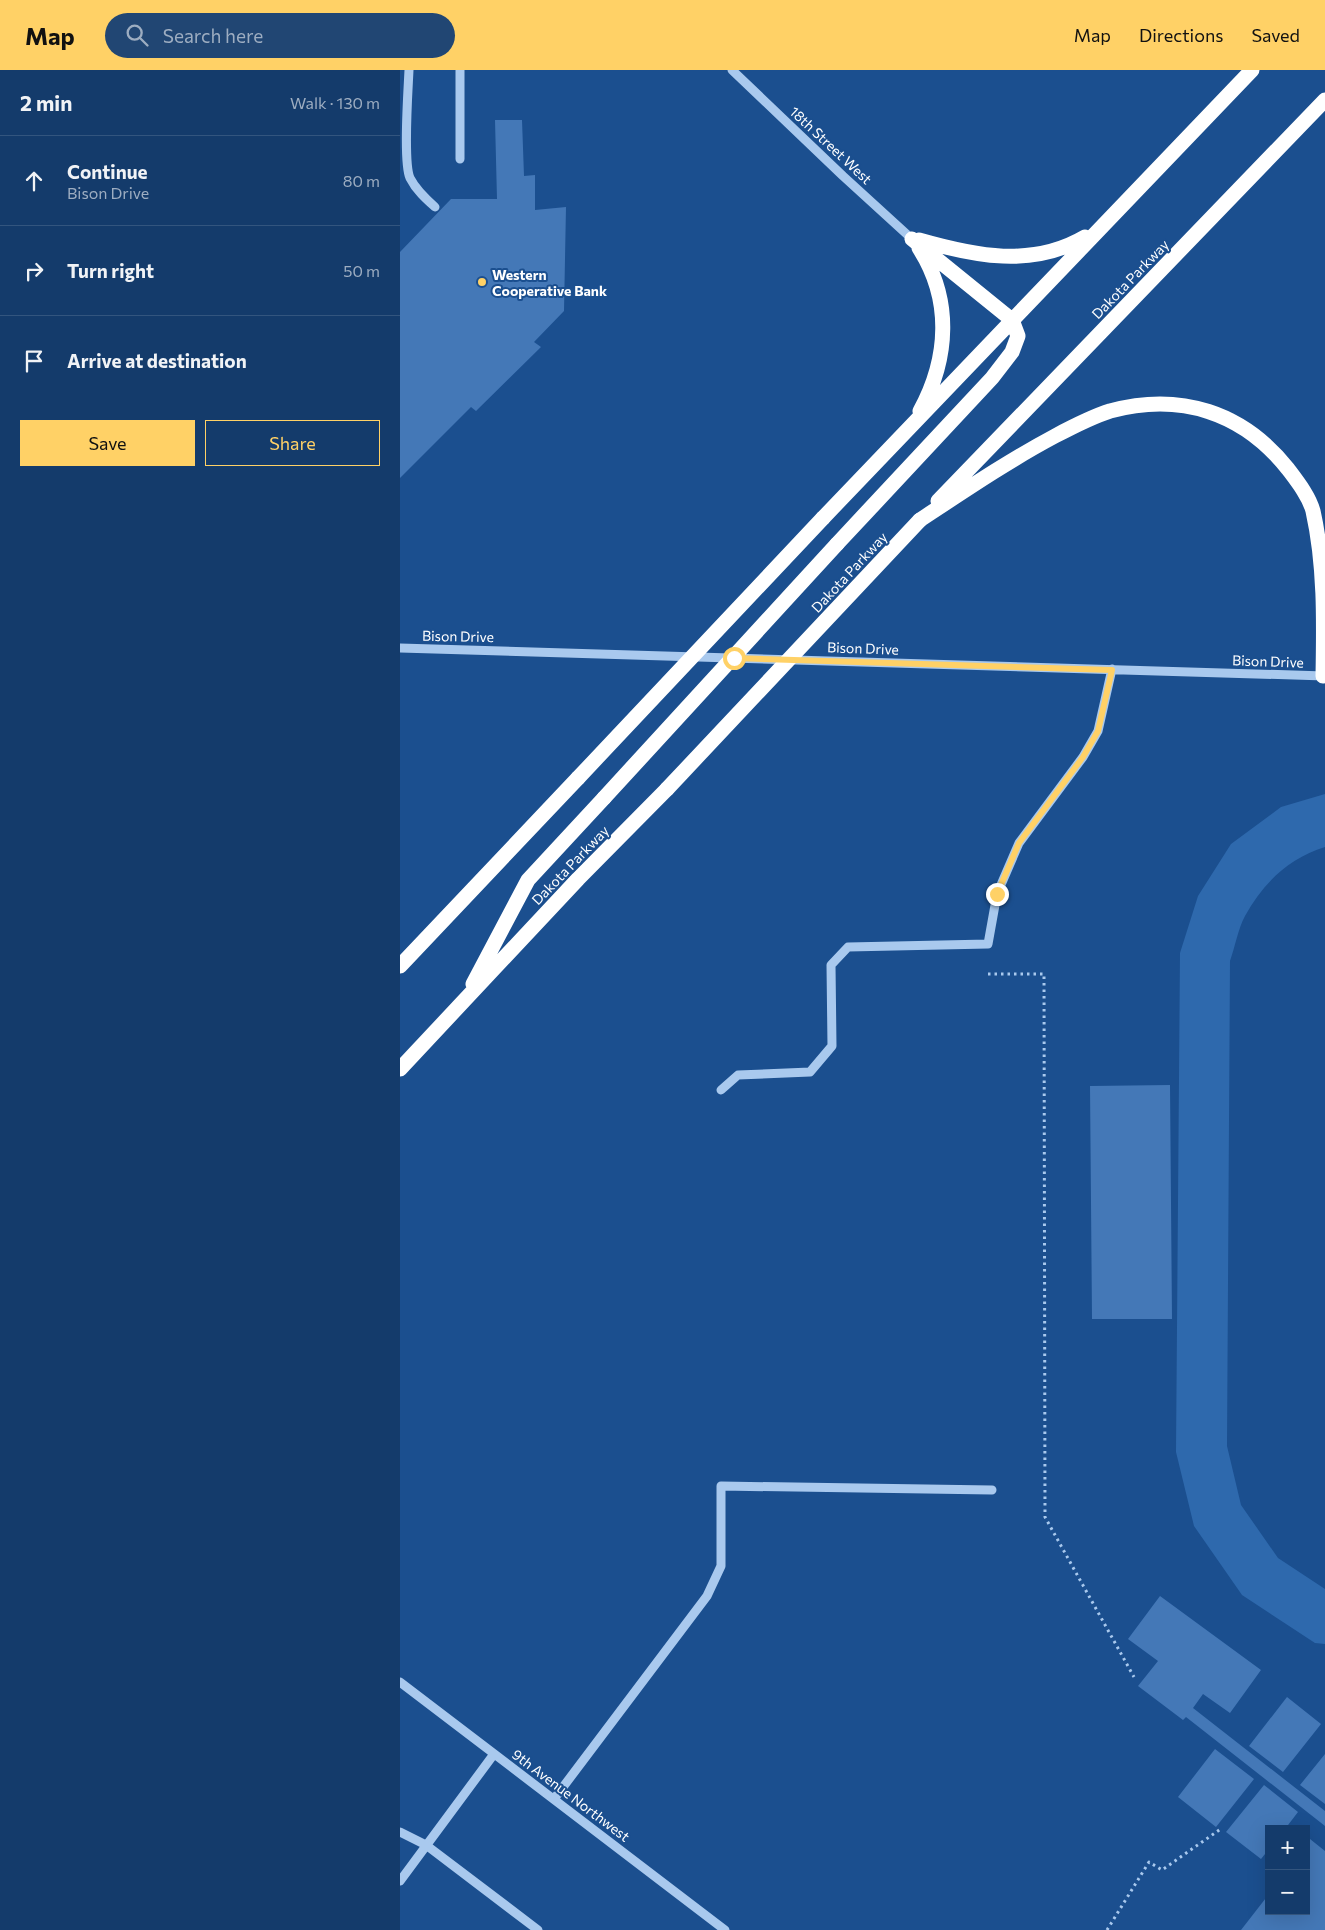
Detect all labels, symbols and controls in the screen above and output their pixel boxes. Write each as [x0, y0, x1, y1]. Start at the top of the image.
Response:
search box [105, 13, 455, 58]
text: Map [25, 21, 75, 50]
icon: search [123, 21, 151, 49]
text: Search here [163, 24, 263, 47]
text: Map [1074, 24, 1111, 46]
text: Directions [1139, 24, 1223, 46]
text: Saved [1251, 24, 1300, 46]
text: 2 min [20, 90, 72, 115]
text: Walk · 130 m [290, 93, 380, 112]
street label: 18th Street West [786, 103, 876, 188]
text: Continue [67, 160, 147, 183]
icon: ahead [20, 167, 48, 195]
text: 80 m [343, 171, 380, 190]
text: Bison Drive [67, 183, 149, 202]
street label: Dakota Parkway [1088, 236, 1172, 322]
icon: right [20, 257, 48, 285]
text: Turn right [67, 259, 154, 282]
text: 50 m [343, 261, 380, 280]
place label: Western Cooperative Bank [492, 266, 607, 299]
marker: Western Cooperative Bank [476, 276, 488, 288]
icon: arrive [20, 347, 48, 375]
text: Arrive at destination [67, 349, 247, 372]
button: Save [20, 420, 195, 466]
button: Share [205, 420, 380, 466]
street label: Dakota Parkway [807, 528, 891, 616]
street label: Bison Drive [422, 627, 494, 645]
street label: Bison Drive [827, 638, 899, 658]
route start [723, 647, 746, 670]
street label: Bison Drive [1232, 651, 1304, 671]
street label: Dakota Parkway [528, 822, 612, 908]
route end [986, 883, 1009, 906]
street label: 9th Avenue Northwest [509, 1745, 633, 1845]
map controls [1265, 1825, 1310, 1915]
button: + [1265, 1825, 1310, 1870]
button: − [1265, 1870, 1310, 1915]

